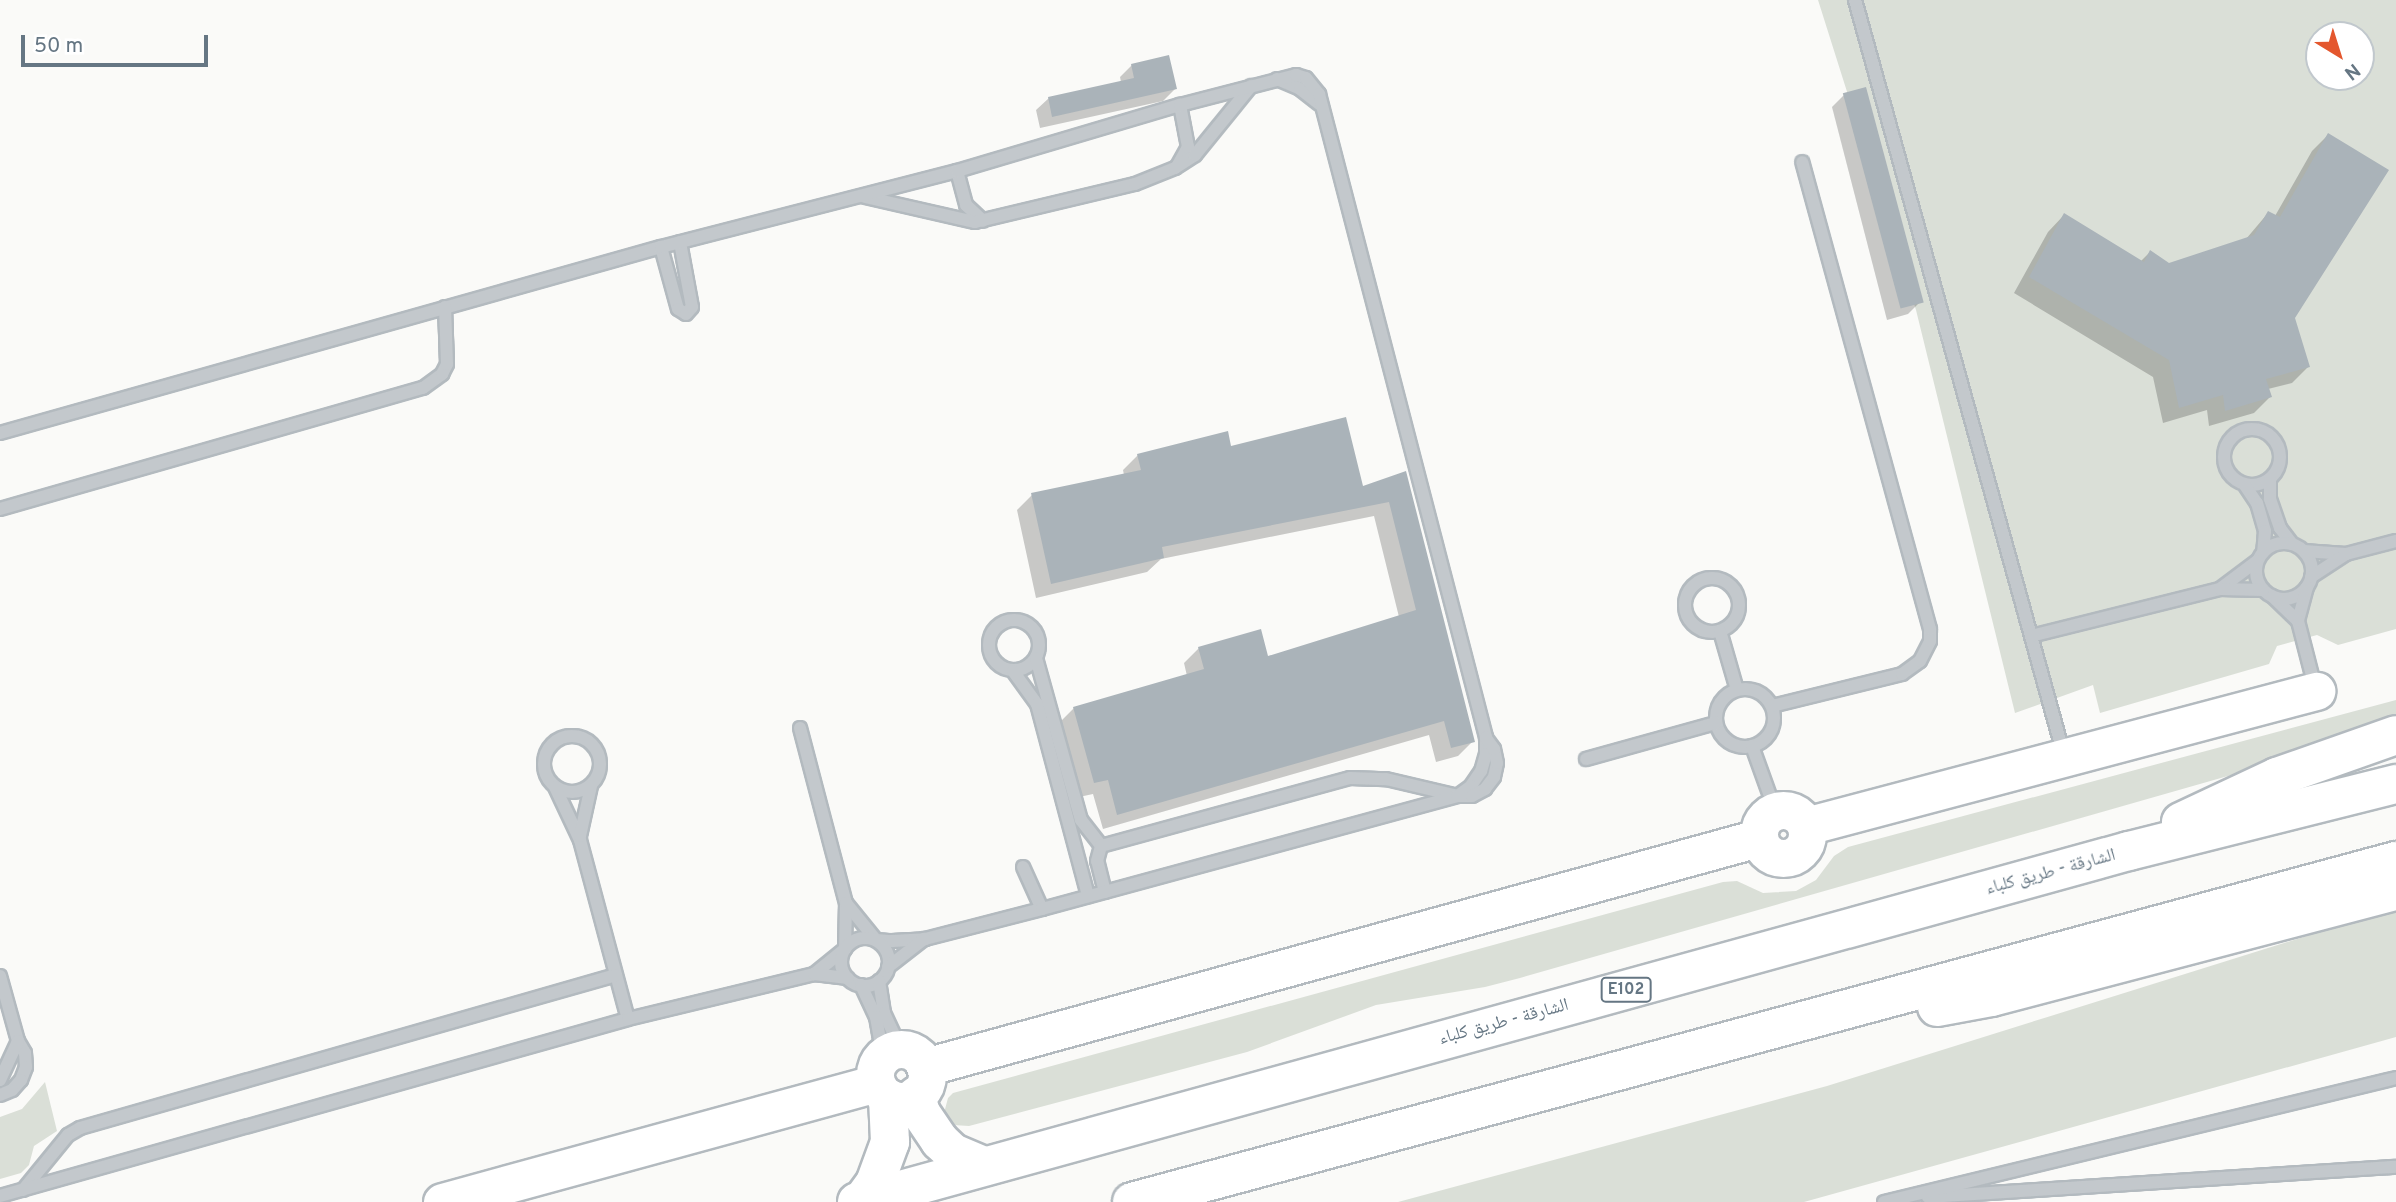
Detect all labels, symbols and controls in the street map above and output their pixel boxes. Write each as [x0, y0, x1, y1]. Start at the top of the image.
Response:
scale bar [24, 21, 212, 65]
north arrow [2305, 21, 2375, 91]
text: 50 m [34, 33, 83, 60]
text: N [2339, 57, 2364, 85]
street label: الشارقة - طريق كلباء [1984, 845, 2118, 901]
road number: E102 [1600, 978, 1652, 1002]
street label: الشارقة - طريق كلباء [1437, 995, 1571, 1051]

